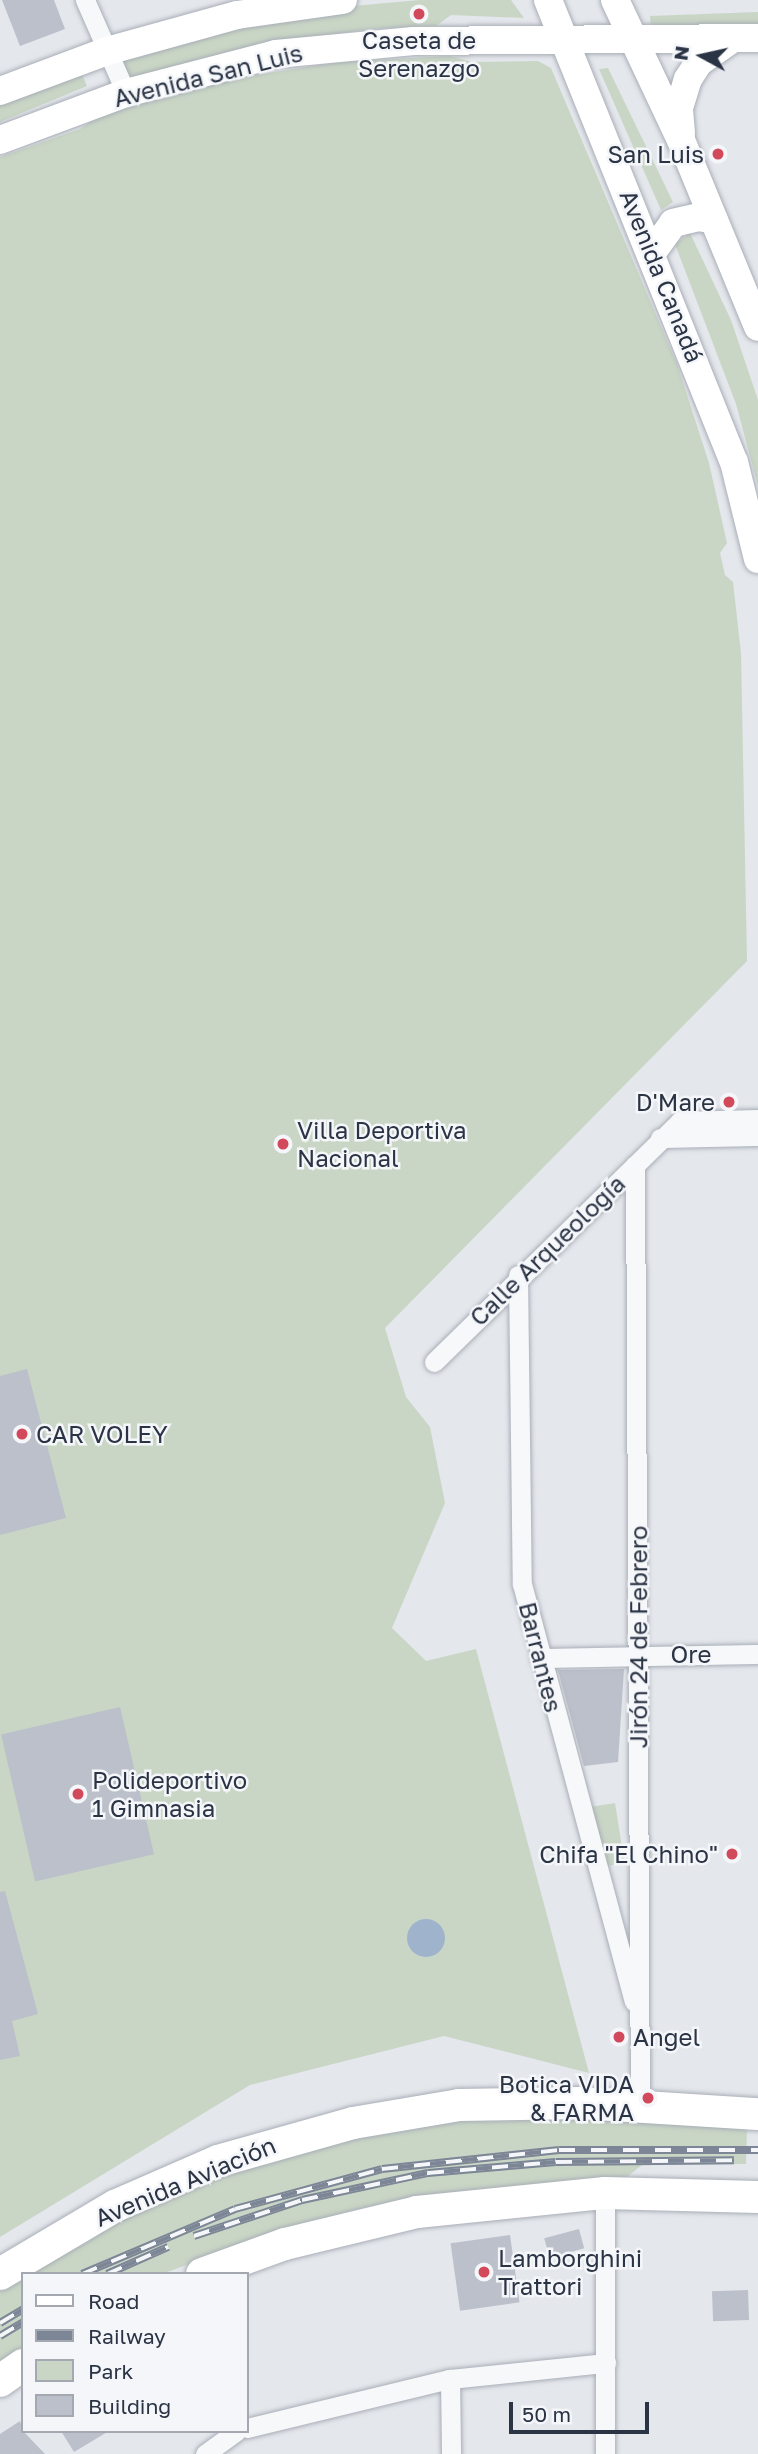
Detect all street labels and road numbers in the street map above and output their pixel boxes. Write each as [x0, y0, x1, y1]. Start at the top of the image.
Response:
street label: Avenida San Luis [111, 38, 305, 112]
street label: Avenida Canadá [614, 186, 710, 366]
street label: Calle Arqueología [464, 1169, 630, 1331]
street label: Jirón 24 de Febrero [624, 1526, 652, 1748]
street label: Barrantes [513, 1599, 569, 1715]
street label: Ore [671, 1640, 711, 1668]
street label: Avenida Aviación [90, 2130, 280, 2232]

